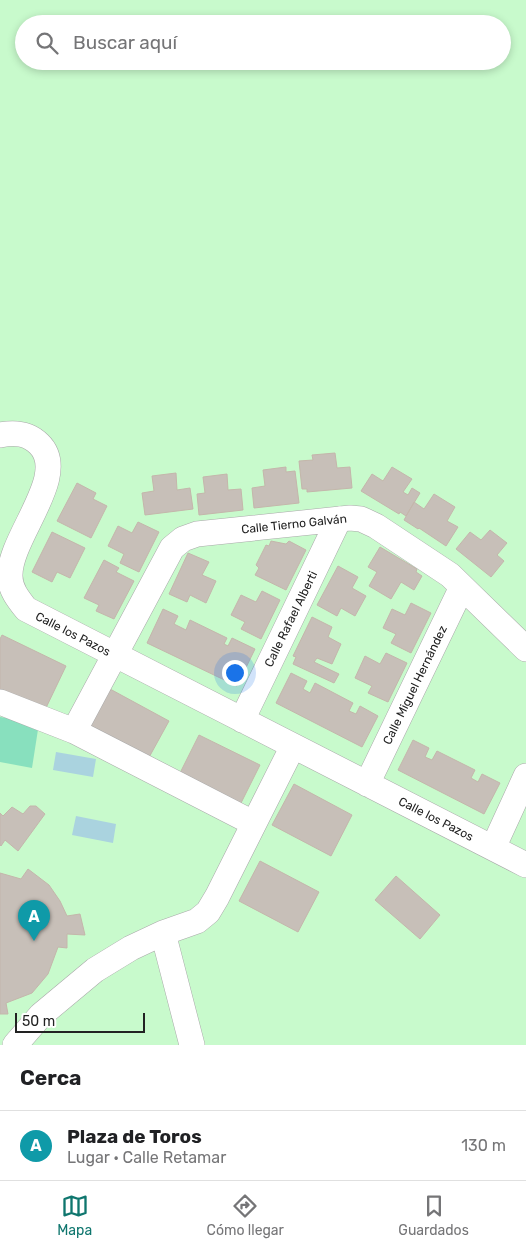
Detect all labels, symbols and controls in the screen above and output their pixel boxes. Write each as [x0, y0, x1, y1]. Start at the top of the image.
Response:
search box [15, 15, 511, 70]
icon: search [33, 29, 61, 57]
text: Buscar aquí [73, 31, 177, 54]
street label: Calle Tierno Galván [241, 511, 347, 537]
street label: Calle Rafael Alberti [262, 569, 320, 669]
street label: Calle los Pazos [33, 609, 113, 659]
street label: Calle Miguel Hernández [380, 623, 450, 747]
your location [222, 660, 248, 686]
street label: Calle los Pazos [396, 794, 476, 844]
pin: A [18, 900, 50, 941]
scale bar [15, 1010, 145, 1033]
text: 50 m [22, 1013, 55, 1030]
text: Cerca [20, 1065, 81, 1090]
text: Plaza de Toros [67, 1125, 202, 1148]
text: A [30, 1136, 42, 1155]
text: 130 m [461, 1136, 506, 1155]
text: Lugar · Calle Retamar [67, 1148, 226, 1167]
tab: Mapa [57, 1192, 92, 1239]
tab: Cómo llegar [207, 1192, 284, 1239]
tab: Guardados [398, 1192, 469, 1239]

